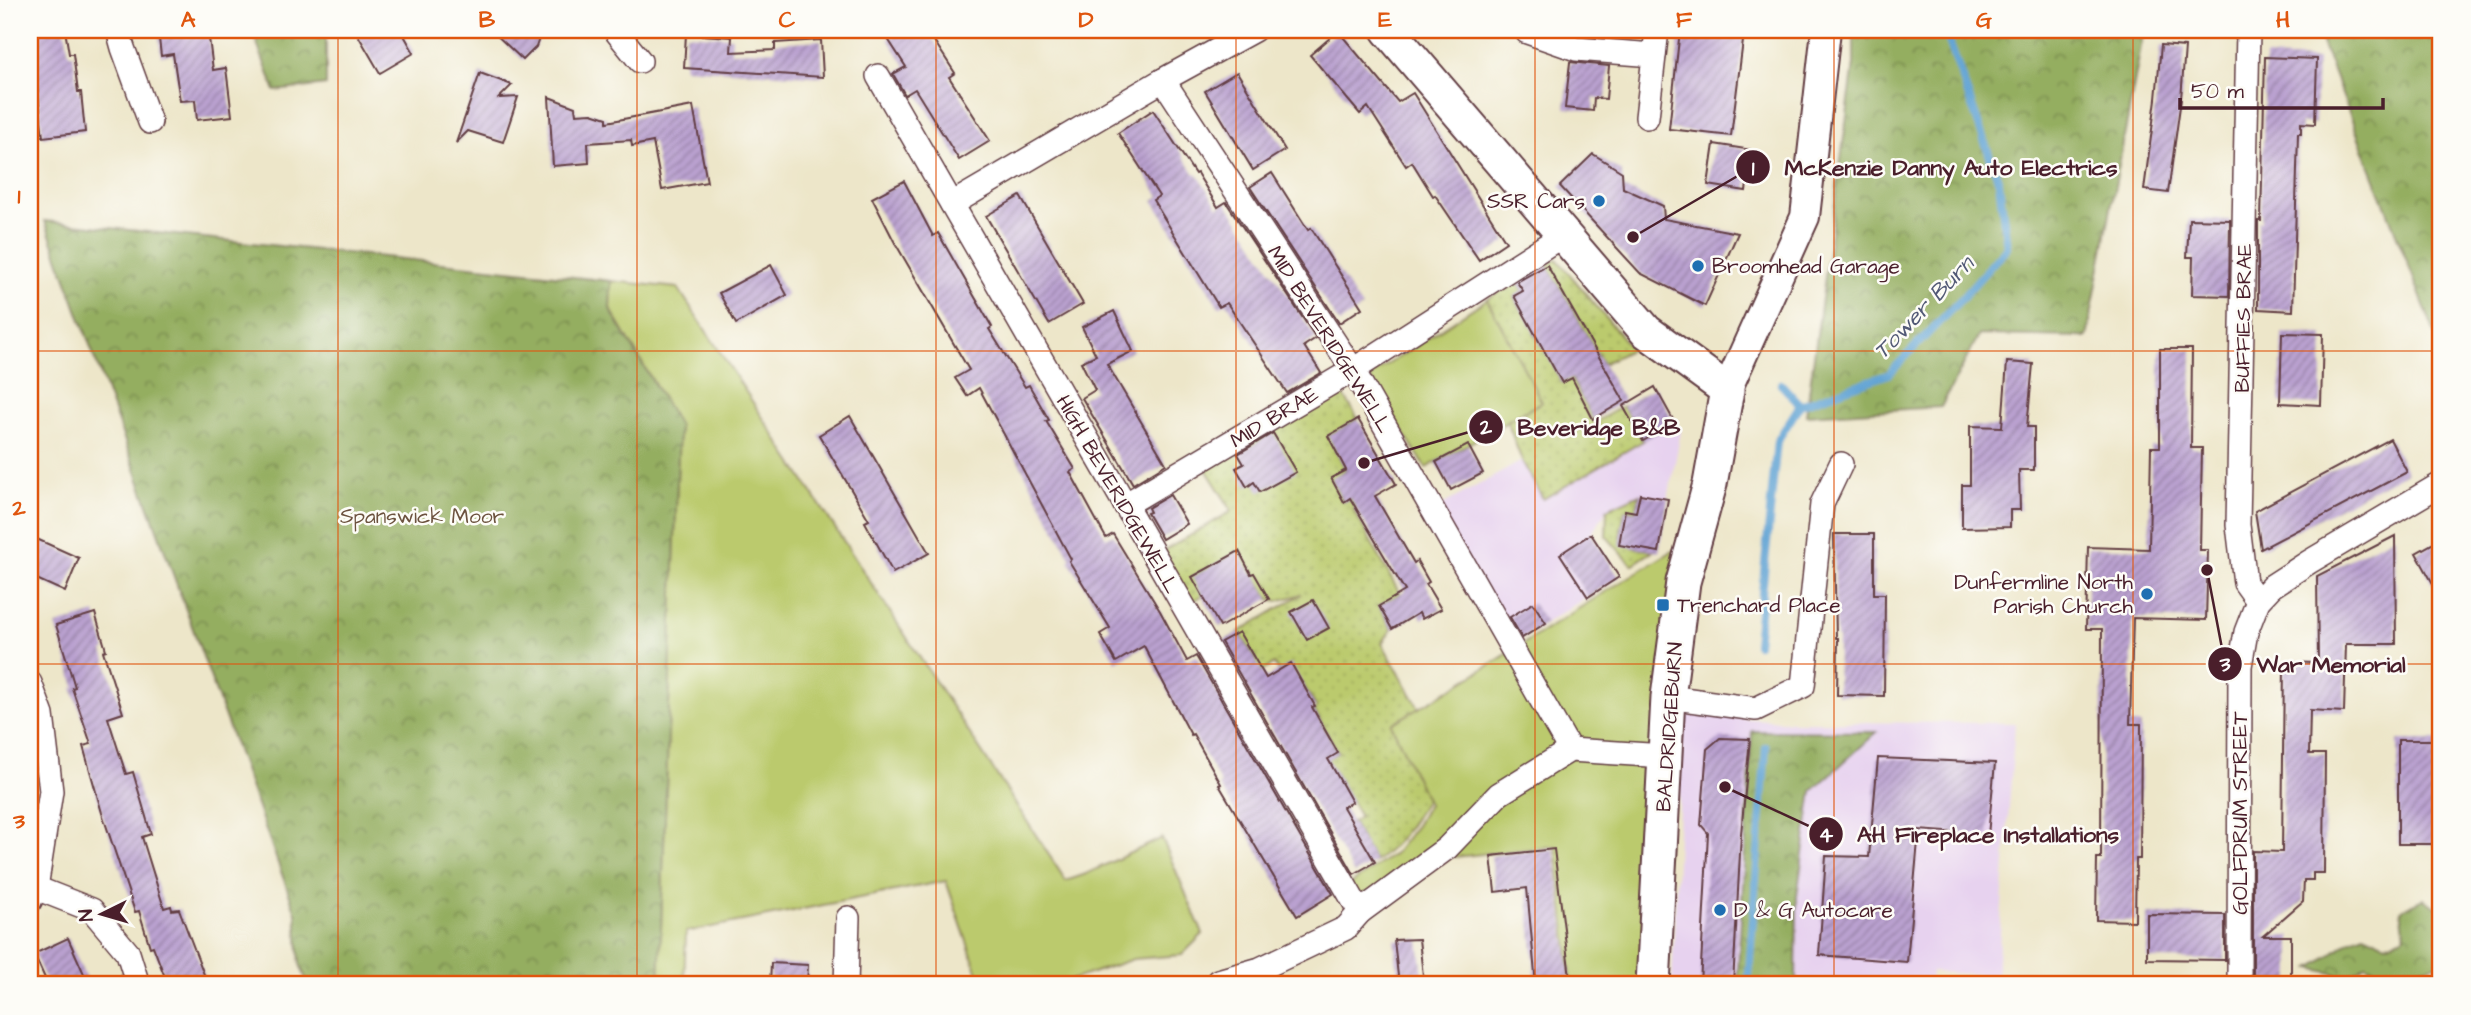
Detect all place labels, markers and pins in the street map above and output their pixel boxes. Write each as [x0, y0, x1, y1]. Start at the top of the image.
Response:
callout: McKenzie Danny Auto Electrics [1735, 145, 2131, 189]
place label: SSR Cars [1487, 187, 1585, 216]
marker: SSR Cars [1591, 193, 1607, 209]
place label: Broomhead Garage [1712, 252, 1900, 283]
marker: Broomhead Garage [1690, 258, 1706, 274]
callout: Beveridge B&B [1469, 405, 1694, 449]
place label: Dunfermline North Parish Church [1954, 568, 2134, 621]
marker: Dunfermline North Parish Church [2139, 586, 2155, 602]
place label: Trenchard Place [1677, 591, 1841, 620]
marker: Trenchard Place [1655, 597, 1671, 613]
callout: War Memorial [2208, 642, 2420, 686]
callout: AH Fireplace Installations [1808, 812, 2133, 856]
place label: D & G Autocare [1734, 896, 1893, 925]
marker: D & G Autocare [1712, 902, 1728, 918]

